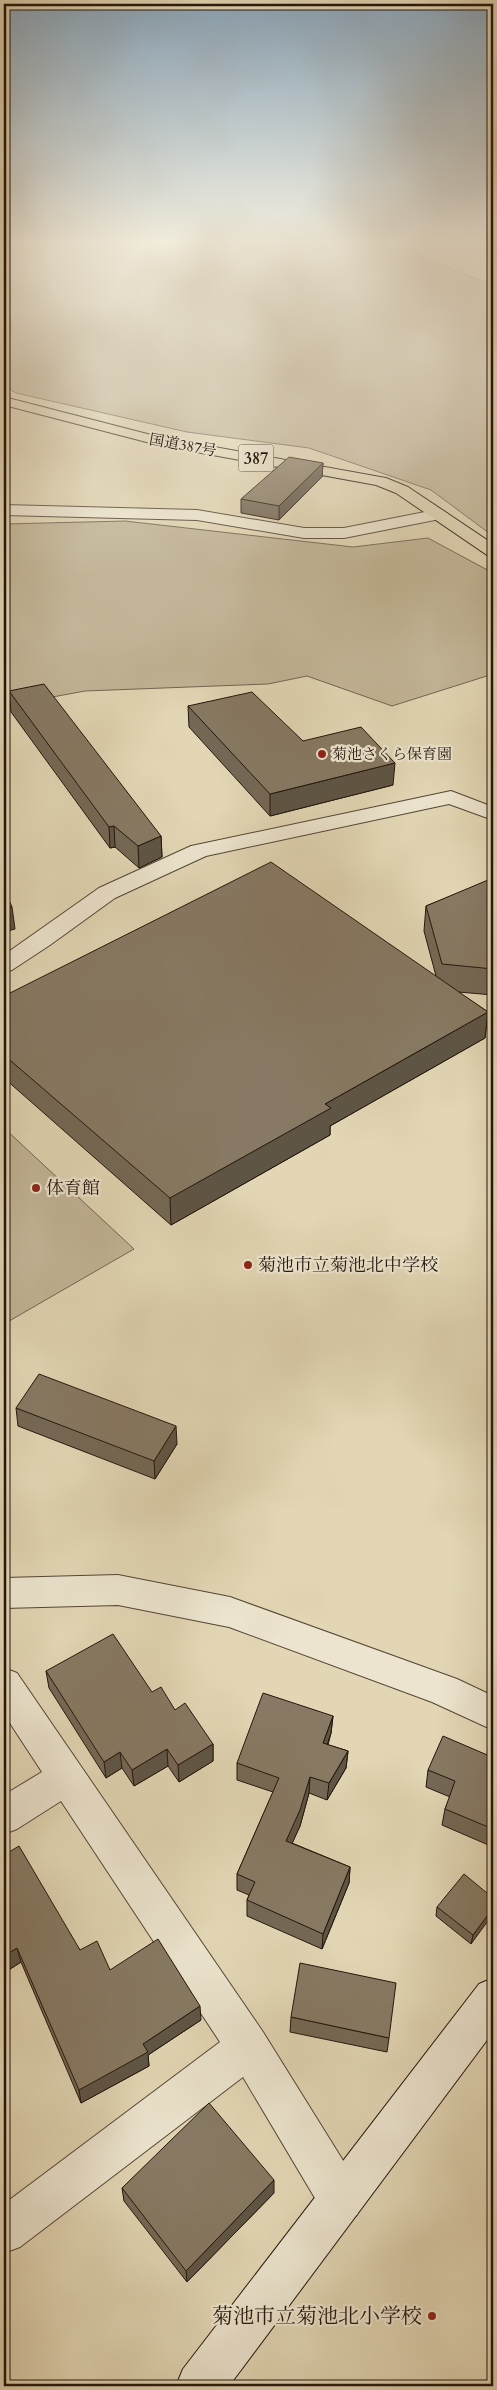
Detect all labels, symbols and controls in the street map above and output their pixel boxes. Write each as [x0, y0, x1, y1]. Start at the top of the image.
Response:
street label: 国道387号 [148, 429, 218, 461]
road number: 387 [238, 444, 274, 472]
place label: 菊池さくら保育園 [332, 744, 452, 764]
marker: 菊池さくら保育園 [316, 748, 328, 760]
place label: 体育館 [46, 1176, 100, 1201]
marker: 体育館 [30, 1182, 42, 1194]
place label: 菊池市立菊池北中学校 [258, 1253, 438, 1278]
marker: 菊池市立菊池北中学校 [242, 1259, 254, 1271]
place label: 菊池市立菊池北小学校 [212, 2302, 422, 2331]
marker: 菊池市立菊池北小学校 [426, 2310, 438, 2322]

